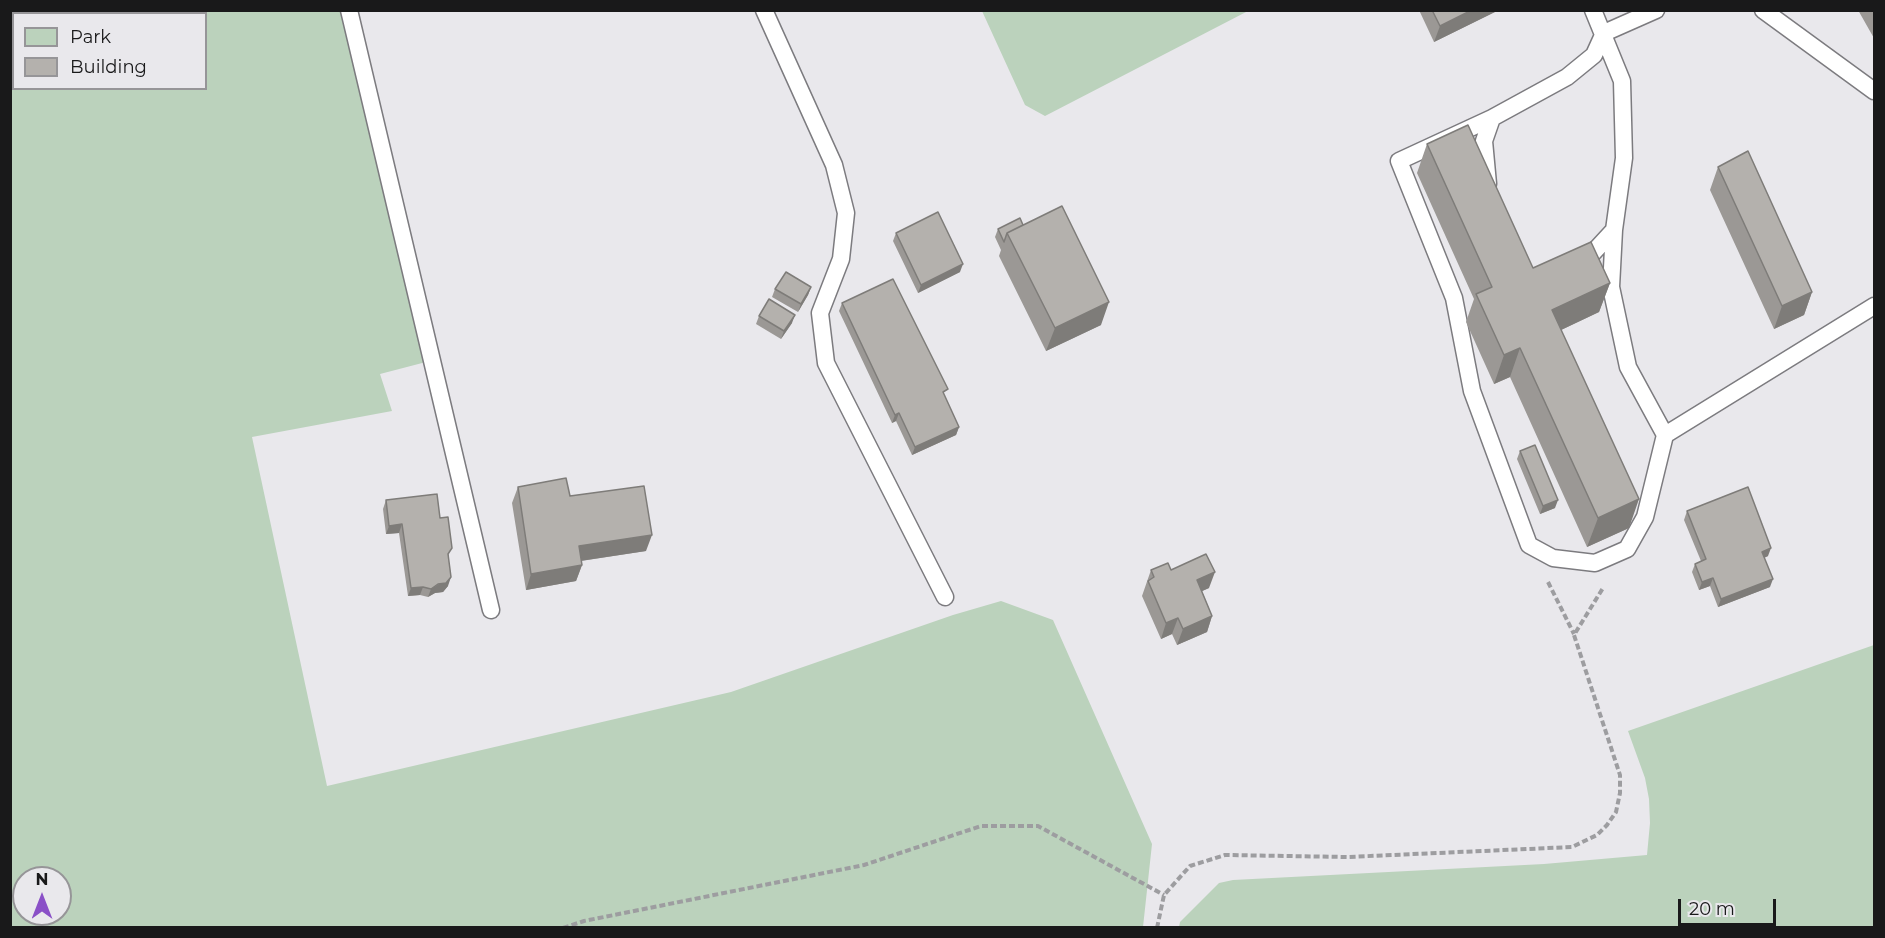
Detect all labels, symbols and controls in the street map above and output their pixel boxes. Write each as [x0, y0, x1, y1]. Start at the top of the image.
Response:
legend [12, 12, 207, 90]
text: Park [70, 26, 111, 48]
text: Building [70, 56, 147, 78]
north arrow [12, 866, 72, 926]
text: N [36, 870, 48, 889]
scale bar [1681, 887, 1778, 925]
text: 20 m [1689, 898, 1735, 920]

